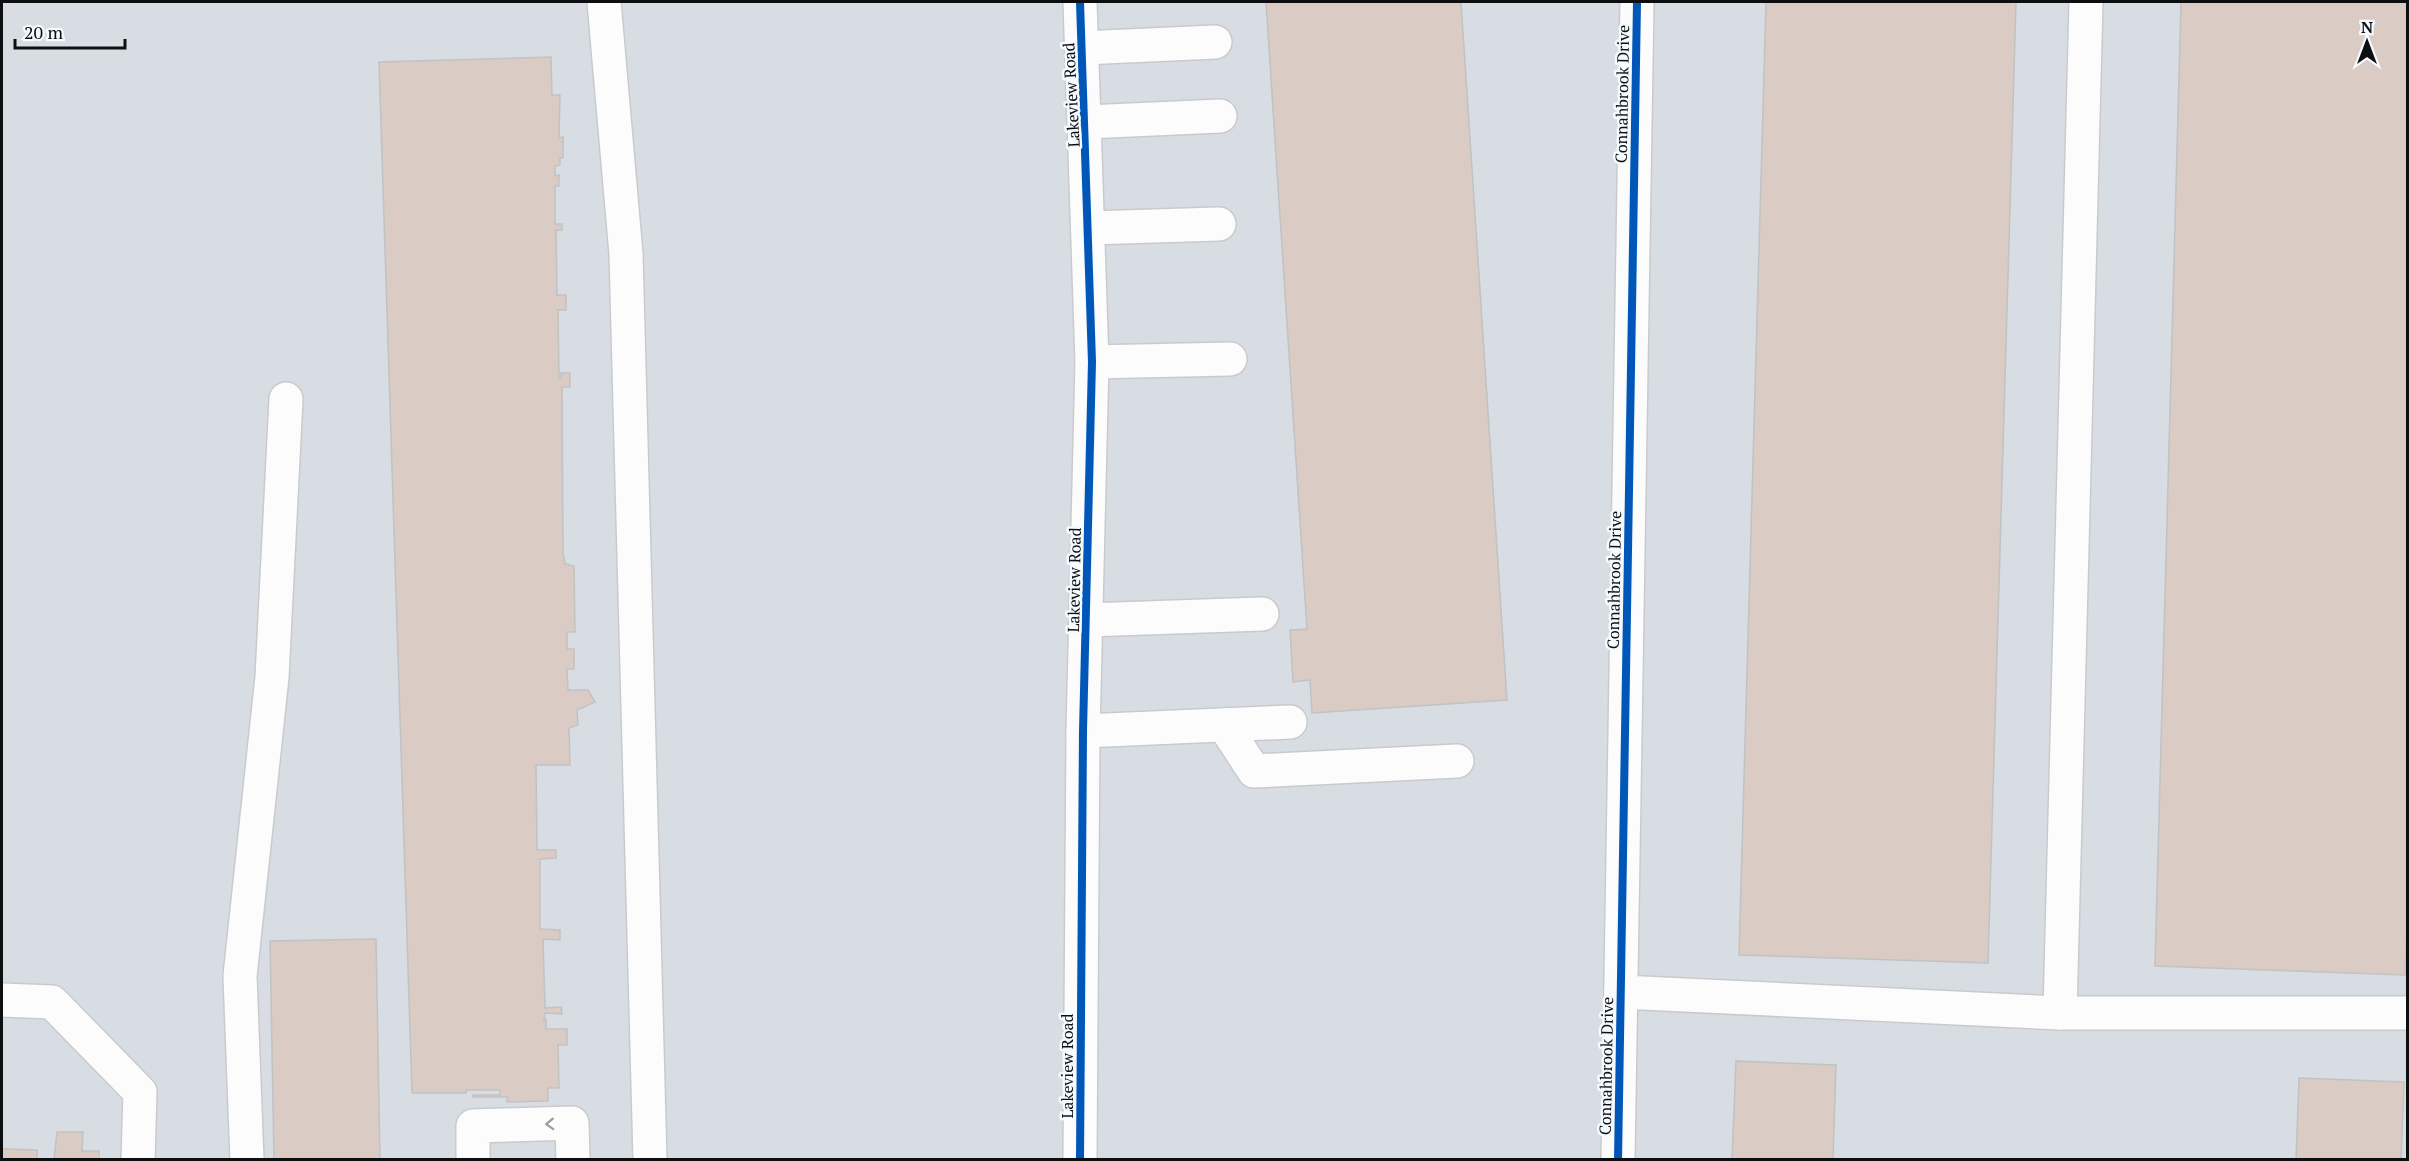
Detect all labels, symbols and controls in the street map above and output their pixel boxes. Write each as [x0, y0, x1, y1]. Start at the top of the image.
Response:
scale bar [15, 12, 124, 50]
north arrow [2337, 12, 2397, 72]
text: N [2361, 16, 2373, 38]
text: 20 m [24, 20, 64, 44]
street label: Connahbrook Drive [1610, 25, 1634, 163]
street label: Lakeview Road [1057, 42, 1085, 148]
street label: Connahbrook Drive [1602, 511, 1626, 649]
street label: Lakeview Road [1062, 527, 1086, 633]
street label: Connahbrook Drive [1594, 997, 1618, 1135]
street label: Lakeview Road [1056, 1013, 1078, 1118]
one-way arrow [546, 1117, 555, 1130]

